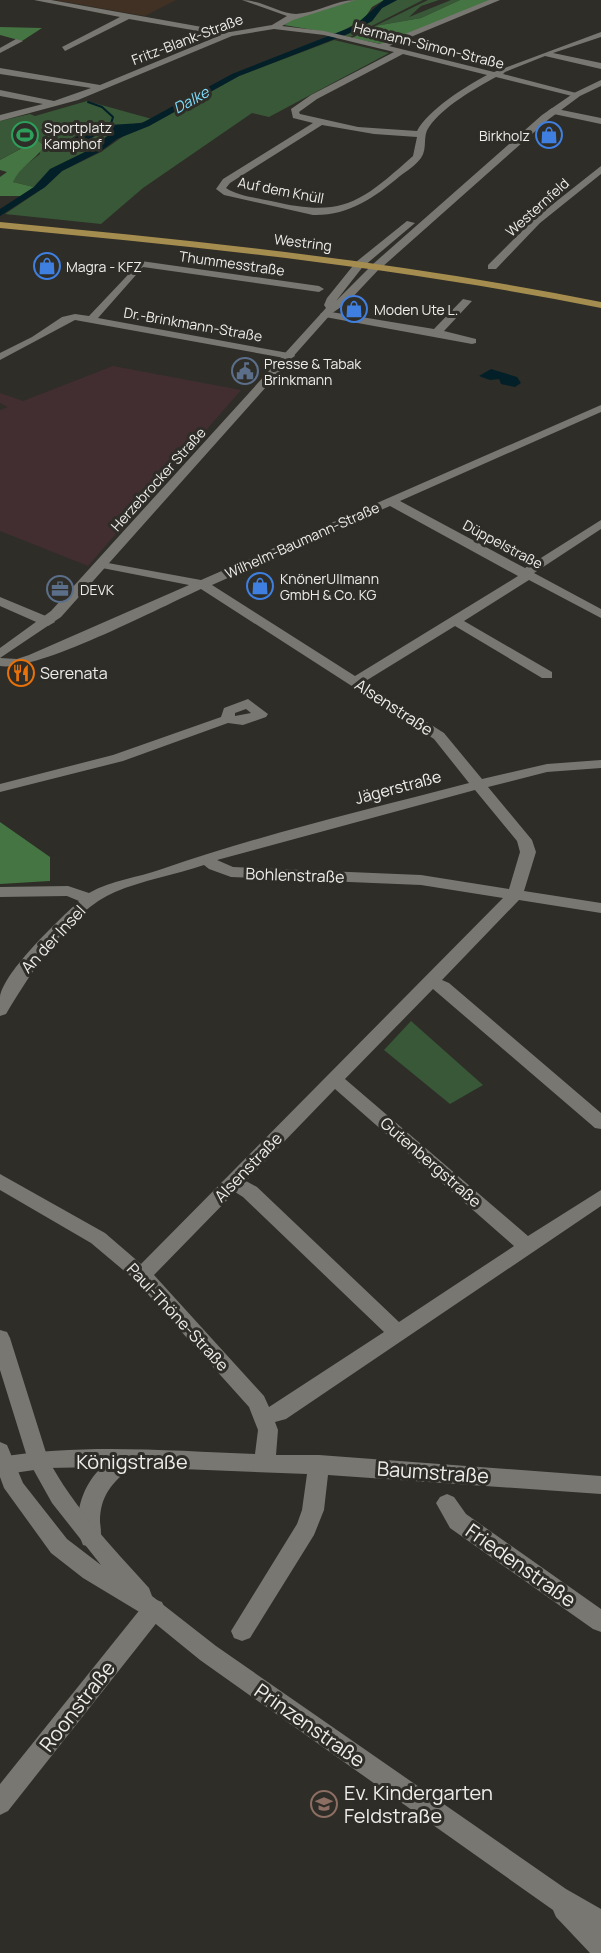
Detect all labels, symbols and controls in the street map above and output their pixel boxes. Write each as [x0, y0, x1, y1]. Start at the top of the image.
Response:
street label: Fritz-Blank-Straße [129, 9, 245, 69]
street label: Hermann-Simon-Straße [352, 17, 506, 73]
water label: Dalke [169, 81, 214, 118]
place label: Sportplatz Kamphof [44, 118, 112, 153]
sports icon: Sportplatz Kamphof [10, 120, 40, 150]
shop icon: Birkholz [534, 120, 564, 150]
place label: Birkholz [479, 126, 530, 145]
street label: Auf dem Knüll [236, 172, 326, 208]
street label: Westernfeld [501, 173, 573, 241]
street label: Westring [273, 229, 333, 255]
street label: Thummesstraße [178, 246, 286, 280]
shop icon: Magra - KFZ [32, 251, 62, 281]
place label: Magra - KFZ [66, 257, 142, 276]
shop icon: Moden Ute L. [339, 294, 369, 324]
place label: Moden Ute L. [374, 300, 458, 319]
street label: Dr.-Brinkmann-Straße [122, 302, 264, 346]
place label: Presse & Tabak Brinkmann [264, 354, 362, 389]
public building icon: Presse & Tabak Brinkmann [230, 356, 260, 386]
street label: Herzebrocker Straße [106, 423, 210, 535]
street label: Wilhelm-Baumann-Straße [222, 497, 382, 583]
street label: Düppelstraße [460, 515, 546, 573]
place label: KnönerUllmann GmbH & Co. KG [280, 569, 379, 604]
shop icon: KnönerUllmann GmbH & Co. KG [245, 571, 275, 601]
office icon: DEVK [45, 574, 75, 604]
place label: DEVK [80, 580, 115, 599]
restaurant icon: Serenata [6, 658, 36, 688]
place label: Serenata [40, 662, 108, 684]
street label: Alsenstraße [351, 674, 437, 740]
street label: Jägerstraße [352, 765, 444, 809]
street label: Bohlenstraße [245, 862, 345, 888]
street label: An der Insel [16, 900, 90, 978]
street label: Gutenbergstraße [376, 1112, 486, 1212]
street label: Alsenstraße [209, 1127, 287, 1207]
street label: Paul-Thöne-Straße [122, 1258, 234, 1376]
street label: Königstraße [76, 1448, 188, 1475]
street label: Baumstraße [376, 1455, 490, 1489]
street label: Friedenstraße [460, 1517, 582, 1613]
street label: Roonstraße [33, 1655, 121, 1757]
street label: Prinzenstraße [249, 1677, 371, 1773]
place label: Ev. Kindergarten Feldstraße [344, 1779, 493, 1829]
school or university icon: Ev. Kindergarten Feldstraße [309, 1789, 339, 1819]

